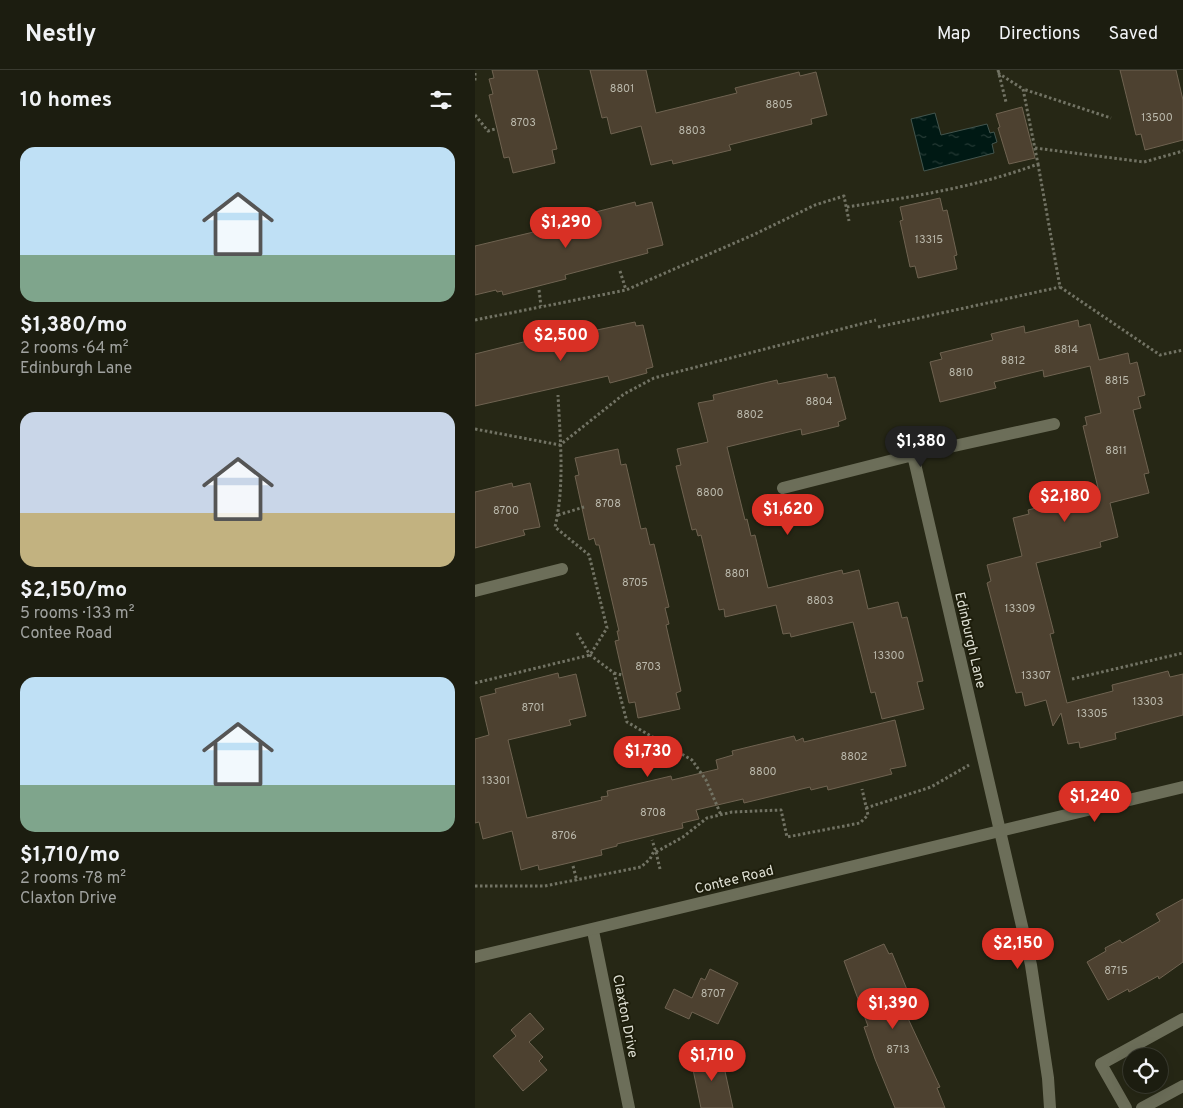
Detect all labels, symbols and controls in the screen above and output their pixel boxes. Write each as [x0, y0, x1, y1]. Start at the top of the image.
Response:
text: Nestly [25, 20, 96, 50]
text: Map [937, 23, 971, 46]
text: Directions [999, 23, 1081, 46]
text: Saved [1109, 23, 1158, 46]
house number: 8801 [610, 82, 634, 96]
icon: filters [427, 86, 455, 114]
text: 10 homes [20, 87, 112, 114]
house number: 8805 [765, 98, 793, 112]
house number: 13500 [1141, 111, 1173, 125]
house number: 8703 [510, 116, 536, 130]
house number: 8803 [678, 124, 706, 138]
icon: home [193, 179, 283, 269]
pin: $1,290 [525, 206, 607, 249]
text: $1,290 [541, 213, 591, 233]
house number: 13315 [915, 233, 943, 247]
text: $1,380/mo [20, 312, 127, 339]
pin: $2,500 [520, 320, 602, 362]
text: $2,500 [534, 326, 588, 346]
text: 2 rooms · 64 m² [20, 339, 129, 359]
house number: 8814 [1054, 343, 1078, 357]
house number: 8812 [1001, 354, 1025, 368]
text: Edinburgh Lane [20, 359, 132, 379]
house number: 8810 [949, 366, 973, 380]
house number: 8815 [1105, 374, 1129, 388]
house number: 8804 [805, 395, 833, 409]
house number: 8802 [736, 408, 764, 422]
pin: $1,380 [880, 426, 962, 468]
text: $1,380 [896, 432, 946, 452]
icon: home [193, 444, 283, 534]
house number: 8811 [1105, 444, 1127, 458]
pin: $2,180 [1024, 480, 1106, 523]
house number: 8800 [696, 486, 724, 500]
text: $2,180 [1040, 487, 1090, 507]
pin: $1,620 [747, 494, 829, 536]
house number: 8708 [595, 497, 621, 511]
text: $1,620 [763, 500, 813, 520]
house number: 8700 [493, 504, 519, 518]
house number: 8801 [725, 567, 749, 581]
house number: 8705 [622, 576, 648, 590]
text: $2,150/mo [20, 577, 127, 604]
street label: Edinburgh Lane [950, 591, 989, 690]
house number: 8803 [806, 594, 834, 608]
house number: 13309 [1005, 602, 1035, 616]
text: 5 rooms · 133 m² [20, 604, 134, 624]
text: Contee Road [20, 624, 112, 644]
house number: 13300 [873, 649, 905, 663]
house number: 8703 [635, 660, 661, 674]
house number: 13307 [1021, 669, 1051, 683]
house number: 13303 [1133, 695, 1163, 709]
house number: 8701 [521, 701, 545, 715]
house number: 13305 [1076, 707, 1108, 721]
icon: home [193, 709, 283, 799]
pin: $1,730 [607, 736, 689, 778]
text: $1,730 [624, 742, 672, 762]
house number: 8802 [840, 750, 868, 764]
house number: 8800 [749, 765, 777, 779]
house number: 13301 [482, 774, 510, 788]
pin: $1,240 [1054, 780, 1136, 823]
text: $1,240 [1070, 787, 1120, 807]
house number: 8708 [640, 806, 666, 820]
house number: 8706 [551, 829, 577, 843]
text: $1,710/mo [20, 842, 120, 869]
street label: Contee Road [693, 862, 776, 898]
text: 2 rooms · 78 m² [20, 869, 126, 889]
text: Claxton Drive [20, 889, 117, 909]
pin: $2,150 [977, 928, 1059, 970]
text: $2,150 [993, 934, 1043, 954]
house number: 8715 [1104, 964, 1128, 978]
street label: Claxton Drive [608, 973, 641, 1059]
house number: 8707 [701, 987, 726, 1001]
pin: $1,390 [852, 988, 934, 1030]
text: $1,390 [868, 994, 918, 1014]
pin: $1,710 [671, 1040, 753, 1082]
house number: 8713 [886, 1043, 910, 1057]
text: $1,710 [690, 1046, 734, 1066]
map controls [1123, 1048, 1168, 1093]
button: locate [1123, 1048, 1168, 1093]

